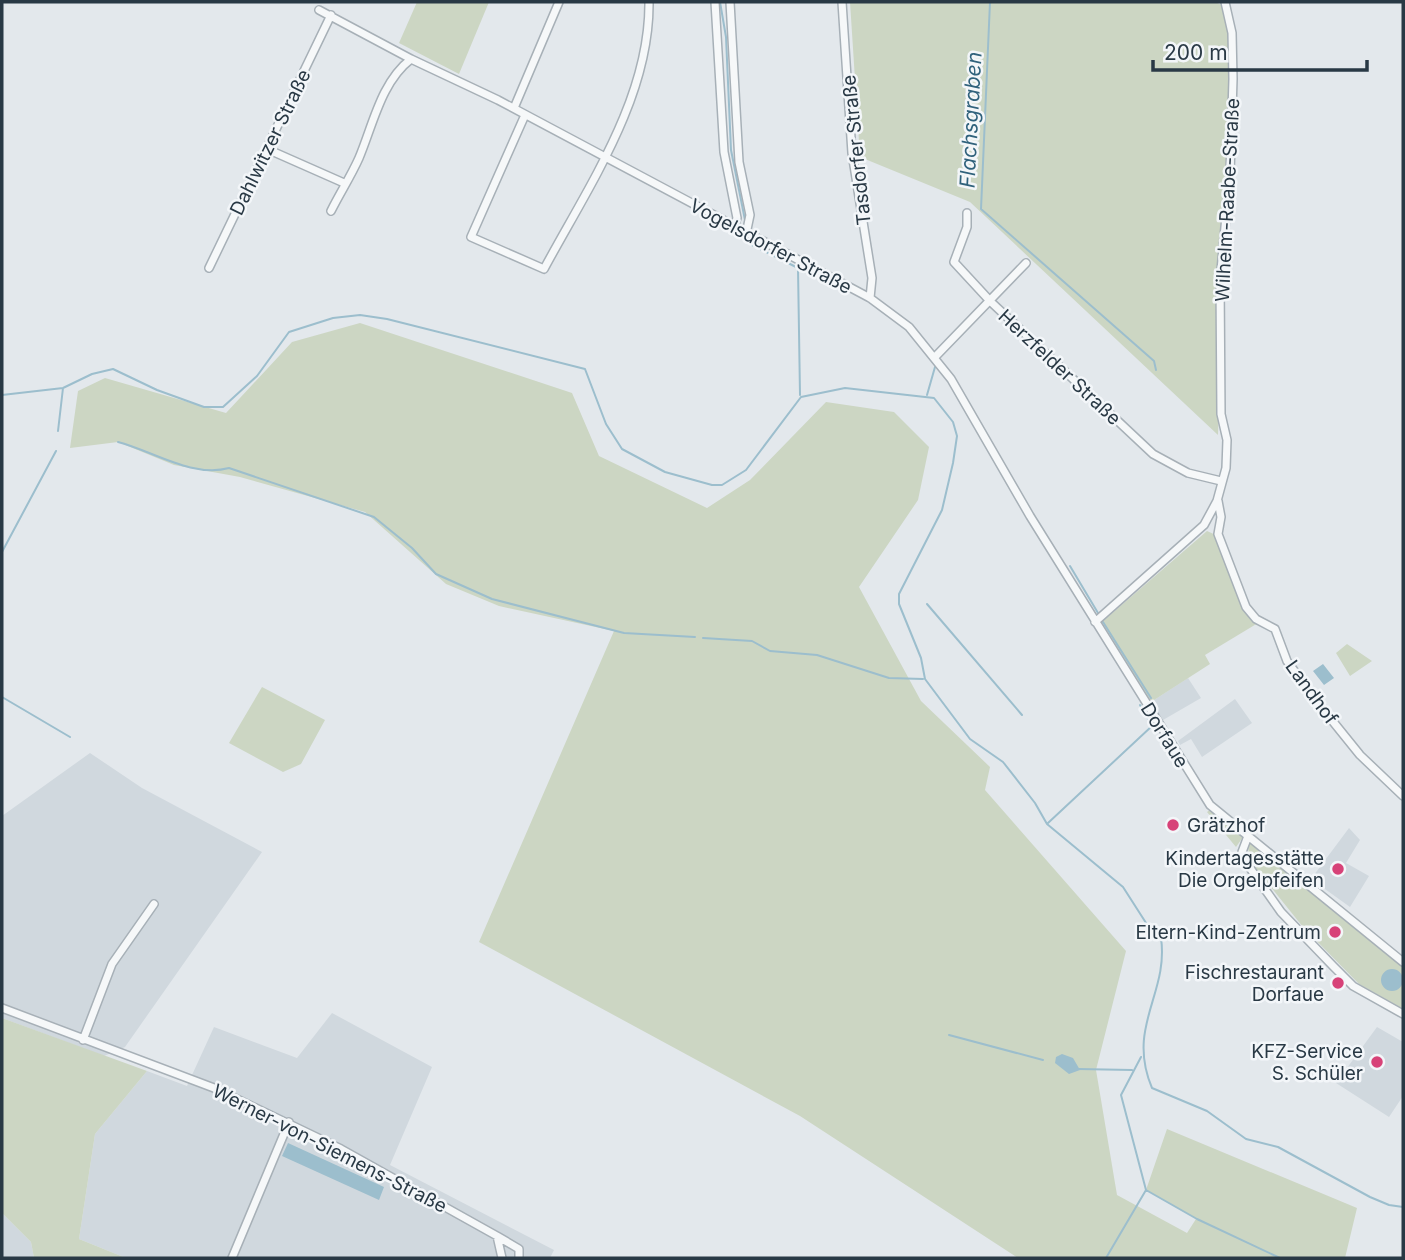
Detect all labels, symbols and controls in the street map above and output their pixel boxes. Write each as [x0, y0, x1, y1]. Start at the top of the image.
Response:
scale bar [1153, 28, 1366, 72]
text: 200 m [1164, 40, 1228, 65]
water label: Flachsgraben [954, 51, 987, 189]
street label: Dahlwitzer Straße [225, 66, 316, 219]
street label: Tasdorfer Straße [837, 74, 876, 226]
street label: Wilhelm-Raabe-Straße [1211, 97, 1244, 303]
street label: Vogelsdorfer Straße [686, 194, 856, 299]
street label: Herzfelder Straße [994, 305, 1126, 430]
street label: Landhof [1281, 656, 1343, 729]
street label: Dorfaue [1136, 699, 1193, 772]
place label: Grätzhof [1187, 814, 1265, 837]
marker: Grätzhof [1165, 817, 1181, 833]
place label: Kindertagesstätte Die Orgelpfeifen [1165, 847, 1324, 892]
marker: Kindertagesstätte Die Orgelpfeifen [1330, 861, 1346, 877]
place label: Eltern-Kind-Zentrum [1135, 921, 1321, 944]
marker: Eltern-Kind-Zentrum [1327, 924, 1343, 940]
place label: Fischrestaurant Dorfaue [1185, 961, 1324, 1006]
marker: Fischrestaurant Dorfaue [1330, 975, 1346, 991]
place label: KFZ-Service S. Schüler [1251, 1040, 1363, 1085]
marker: KFZ-Service S. Schüler [1369, 1054, 1385, 1070]
street label: Werner-von-Siemens-Straße [209, 1079, 451, 1218]

